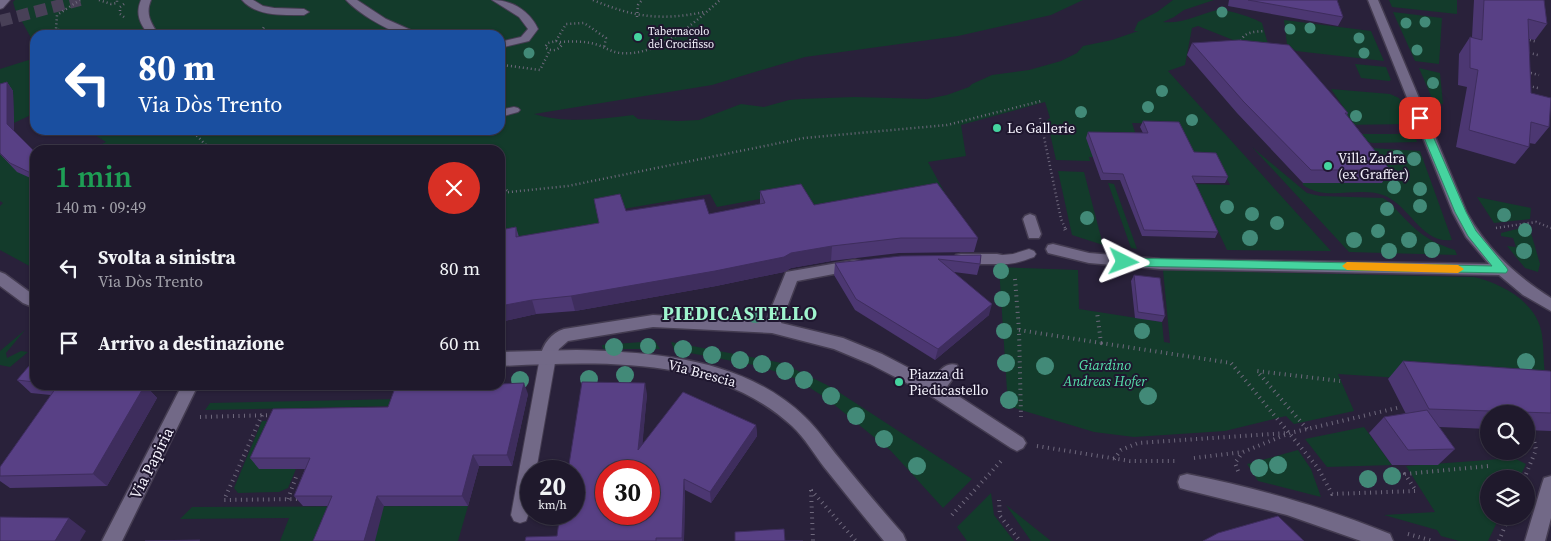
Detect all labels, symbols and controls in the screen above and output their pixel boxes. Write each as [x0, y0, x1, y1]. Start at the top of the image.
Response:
place label: Tabernacolo del Crocifisso [648, 24, 714, 52]
marker: Tabernacolo del Crocifisso [632, 31, 644, 43]
text: 80 m [138, 44, 215, 92]
icon: left [55, 50, 120, 115]
text: Via Dòs Trento [138, 89, 282, 119]
pin [1399, 97, 1441, 139]
icon: arrive [1406, 104, 1434, 132]
place label: Le Gallerie [1007, 118, 1075, 138]
marker: Le Gallerie [991, 122, 1003, 134]
place label: Villa Zadra (ex Graffer) [1338, 148, 1409, 184]
text: 1 min [55, 156, 132, 197]
marker: Villa Zadra (ex Graffer) [1322, 160, 1334, 172]
button: close [428, 162, 480, 214]
text: 140 m · 09:49 [55, 196, 146, 218]
position arrow [1097, 235, 1149, 287]
text: Svolta a sinistra [98, 244, 236, 270]
icon: left [55, 254, 83, 282]
text: 80 m [439, 255, 480, 281]
text: Via Dòs Trento [98, 270, 203, 292]
district label: PIEDICASTELLO [662, 300, 818, 326]
icon: arrive [55, 329, 83, 357]
text: Arrivo a destinazione [98, 330, 284, 356]
text: 60 m [439, 330, 480, 356]
street label: Via Brescia [666, 354, 739, 392]
park label: Giardino Andreas Hofer [1062, 355, 1147, 391]
place label: Piazza di Piedicastello [909, 364, 989, 400]
marker: Piazza di Piedicastello [893, 376, 905, 388]
map controls [1480, 405, 1535, 525]
button: search [1480, 405, 1535, 460]
street label: Via Papiria [124, 423, 179, 503]
speed limit sign: 30 [595, 460, 660, 525]
text: 20 [539, 469, 566, 503]
button: layers [1480, 470, 1535, 525]
text: km/h [538, 497, 567, 513]

